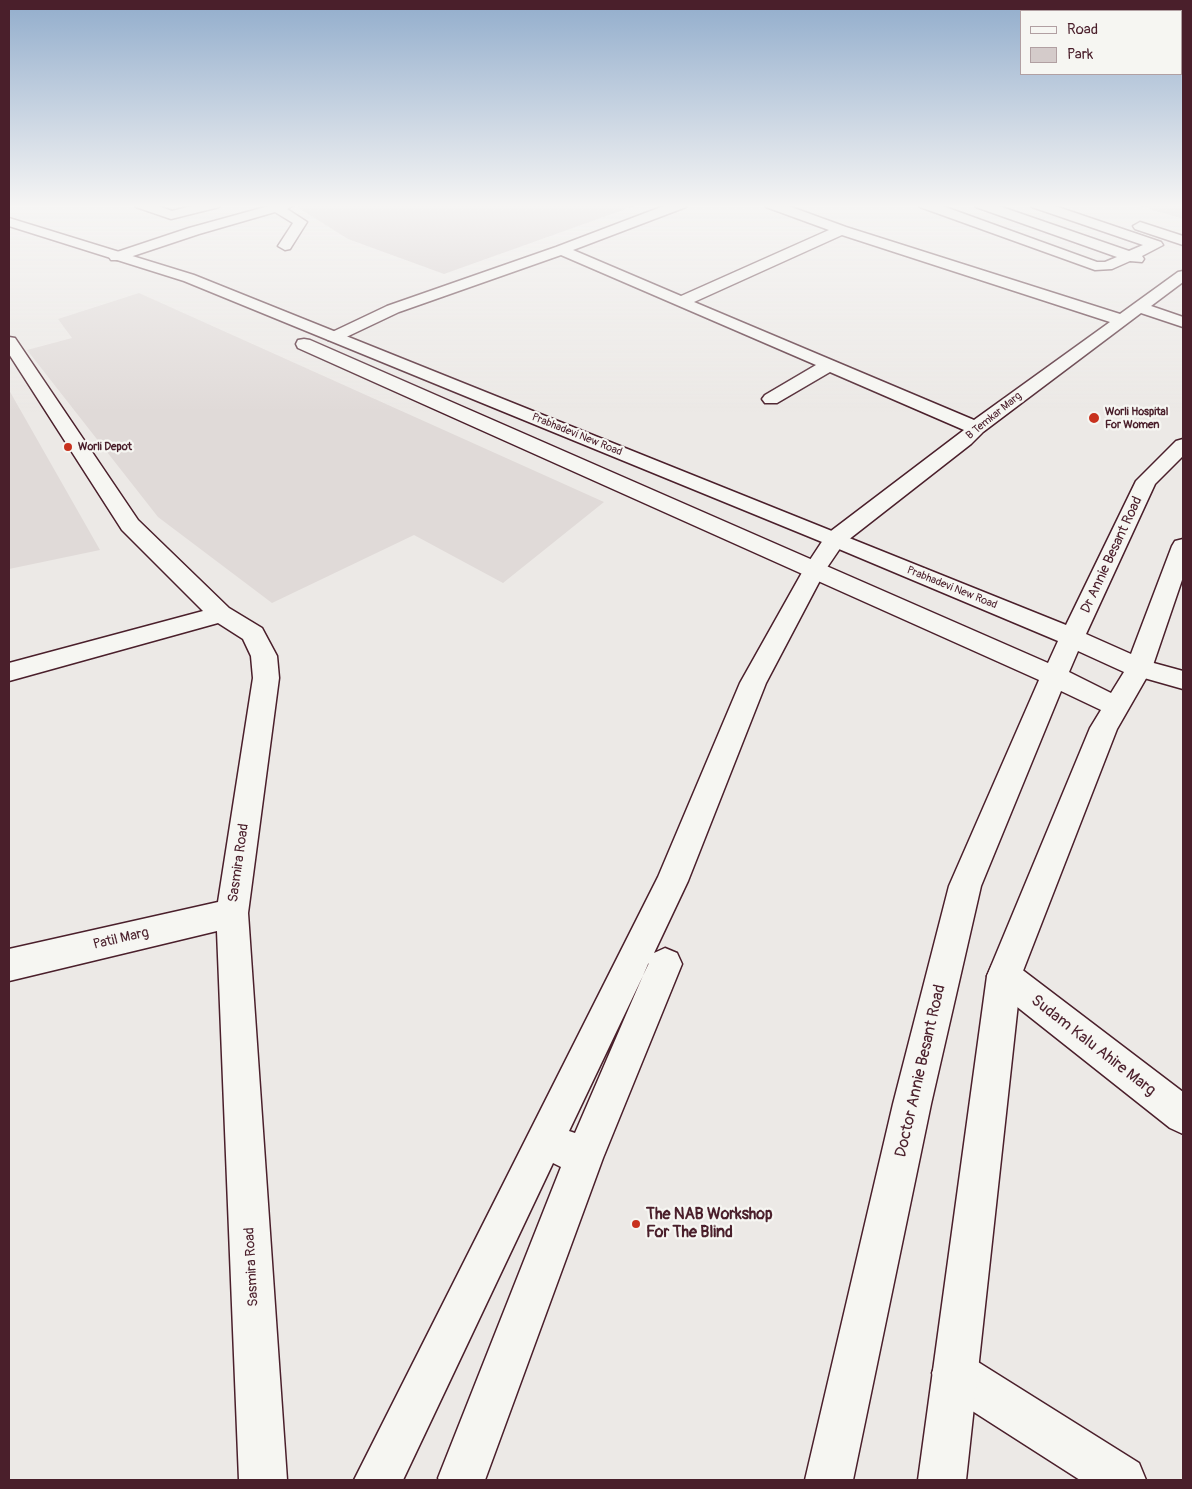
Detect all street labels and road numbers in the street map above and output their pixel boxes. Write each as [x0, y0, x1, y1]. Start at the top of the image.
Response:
street label: B Temkar Marg [964, 390, 1024, 442]
street label: Prabhadevi New Road [530, 411, 624, 459]
street label: Dr Annie Besant Road [1078, 494, 1146, 616]
street label: Prabhadevi New Road [905, 564, 999, 612]
street label: Sasmira Road [225, 823, 253, 903]
street label: Patil Marg [92, 924, 150, 954]
street label: Doctor Annie Besant Road [892, 983, 950, 1159]
street label: Sudam Kalu Ahire Marg [1027, 991, 1159, 1101]
street label: Sasmira Road [242, 1227, 262, 1307]

